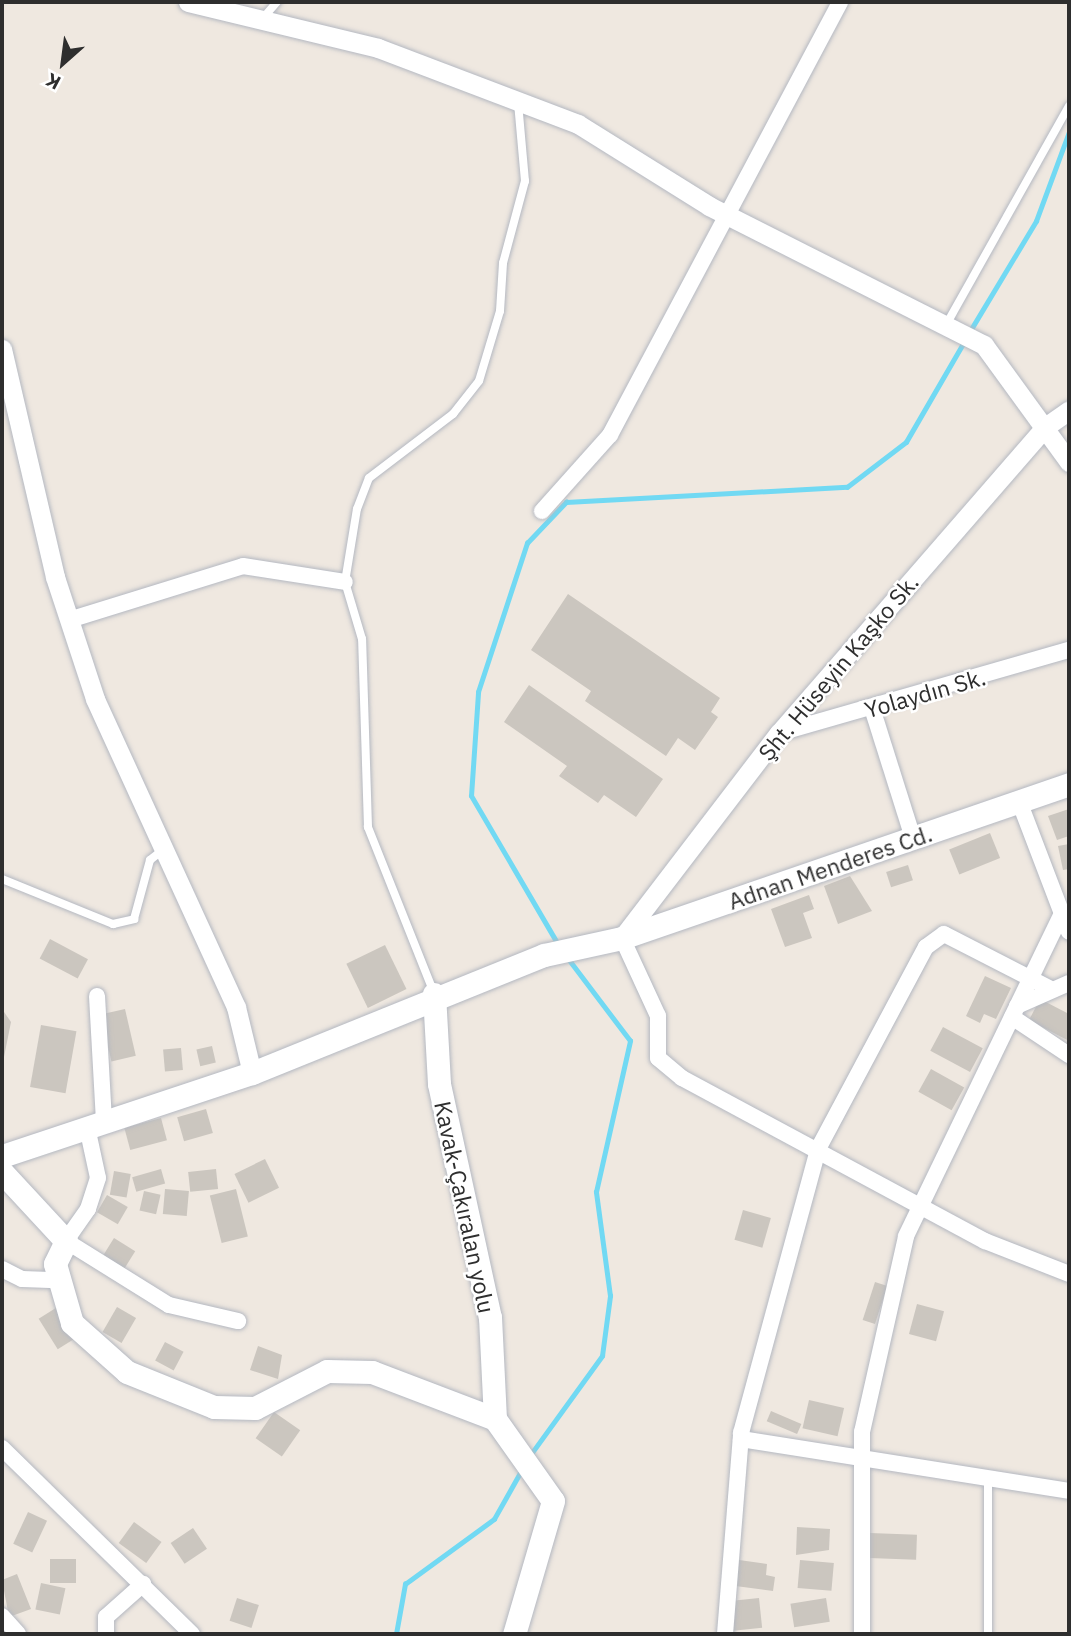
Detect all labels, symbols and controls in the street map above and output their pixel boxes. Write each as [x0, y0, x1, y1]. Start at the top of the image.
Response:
north arrow [28, 28, 98, 98]
text: K [42, 68, 65, 95]
street label: Şht. Hüseyin Kaşko Sk. [752, 568, 924, 766]
street label: Yolaydın Sk. [861, 663, 989, 723]
street label: Adnan Menderes Cd. [724, 819, 936, 915]
street label: Kavak-Çakıralan yolu [429, 1098, 501, 1316]

